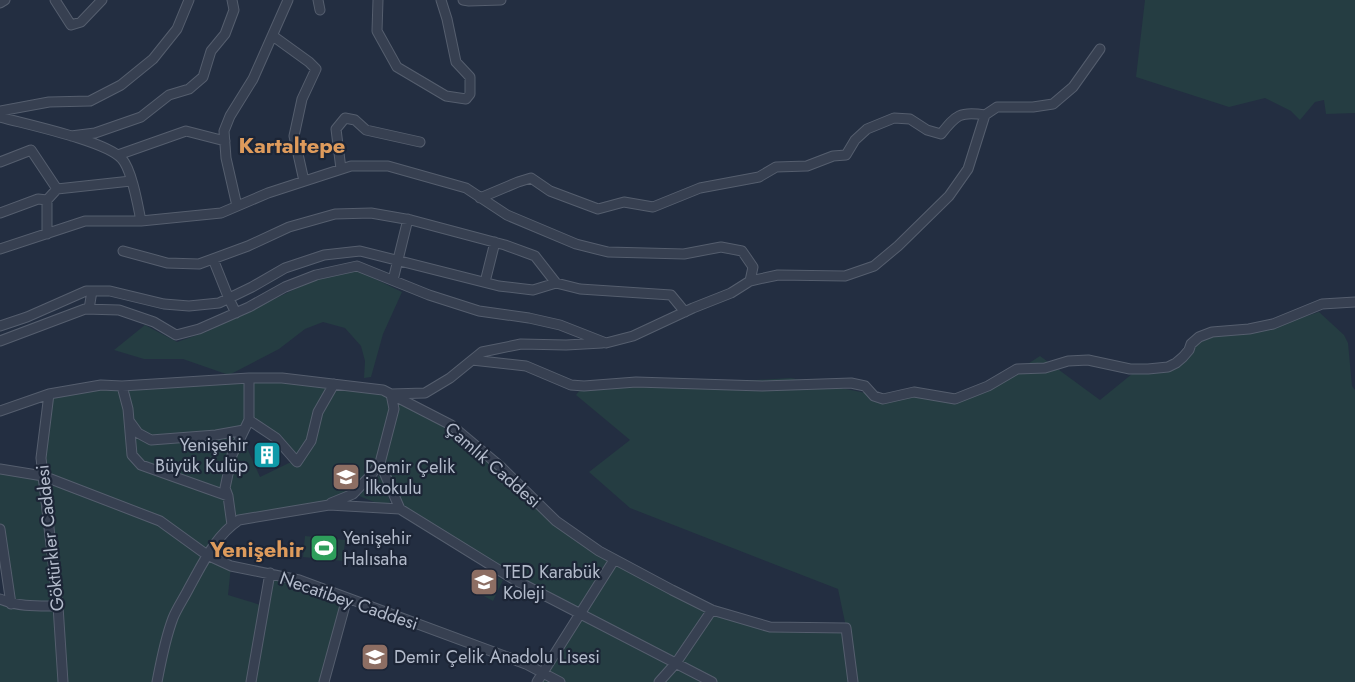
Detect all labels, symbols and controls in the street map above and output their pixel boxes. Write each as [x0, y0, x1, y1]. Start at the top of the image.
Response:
district label: Kartaltepe [239, 129, 345, 161]
street label: Çamlık Caddesi [439, 416, 547, 514]
place label: Yenişehir Büyük Kulüp [155, 432, 249, 479]
building icon: Yenişehir Büyük Kulüp [252, 440, 282, 470]
place label: Demir Çelik İlkokulu [365, 454, 455, 501]
school or university icon: Demir Çelik İlkokulu [331, 462, 361, 492]
street label: Göktürkler Caddesi [29, 463, 71, 613]
place label: Yenişehir Halısaha [343, 525, 412, 572]
district label: Yenişehir [209, 533, 304, 565]
sports icon: Yenişehir Halısaha [309, 533, 339, 563]
place label: TED Karabük Koleji [503, 559, 600, 606]
street label: Necatibey Caddesi [276, 565, 422, 637]
school or university icon: TED Karabük Koleji [469, 567, 499, 597]
school or university icon: Demir Çelik Anadolu Lisesi [360, 642, 390, 672]
place label: Demir Çelik Anadolu Lisesi [394, 644, 600, 670]

